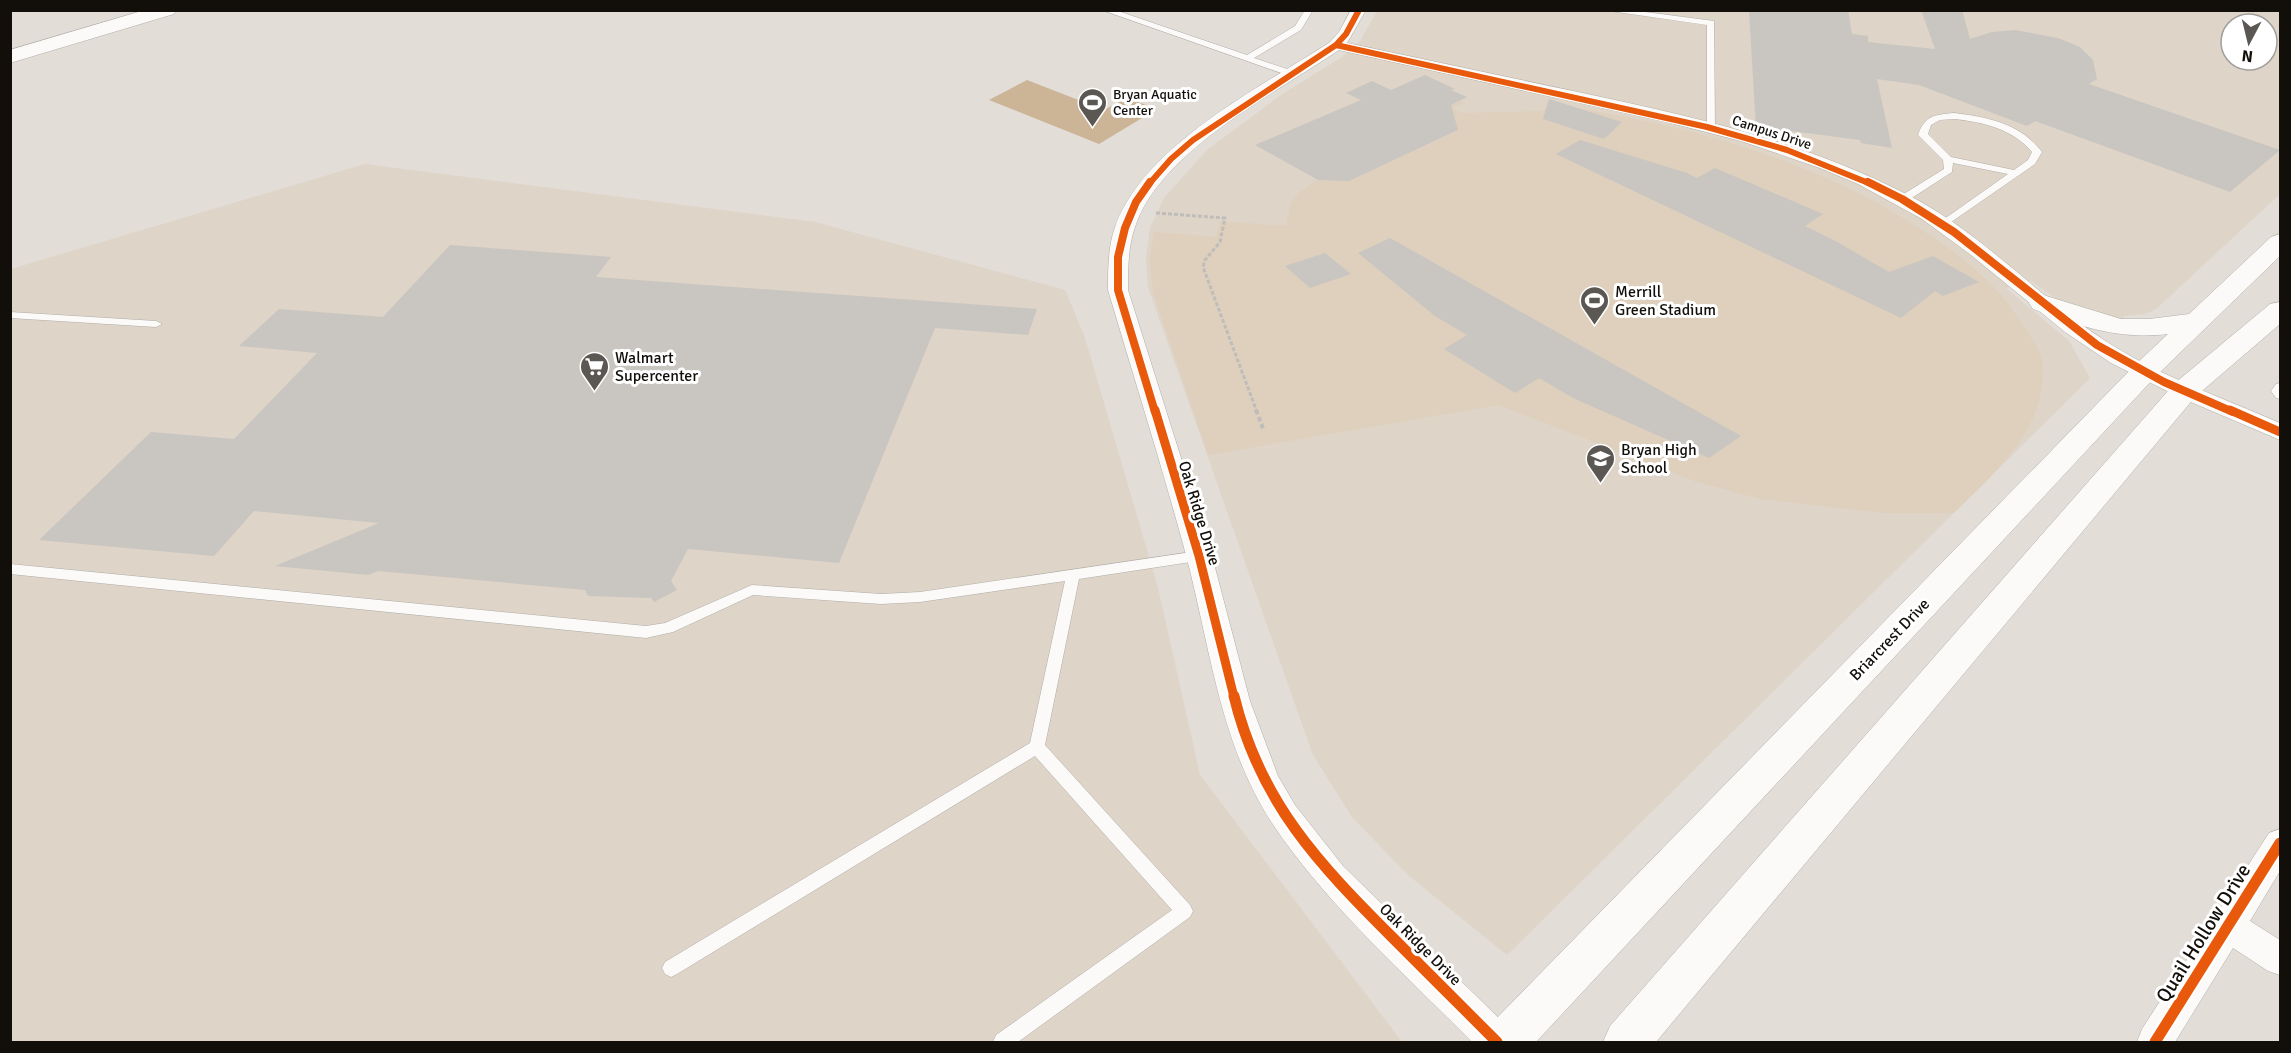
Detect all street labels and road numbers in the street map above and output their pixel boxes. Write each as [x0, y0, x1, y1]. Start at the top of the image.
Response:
street label: Campus Drive [1730, 112, 1814, 153]
street label: Oak Ridge Drive [1174, 459, 1224, 568]
street label: Briarcrest Drive [1845, 594, 1934, 685]
street label: Quail Hollow Drive [2151, 859, 2256, 1007]
street label: Oak Ridge Drive [1375, 899, 1466, 990]

